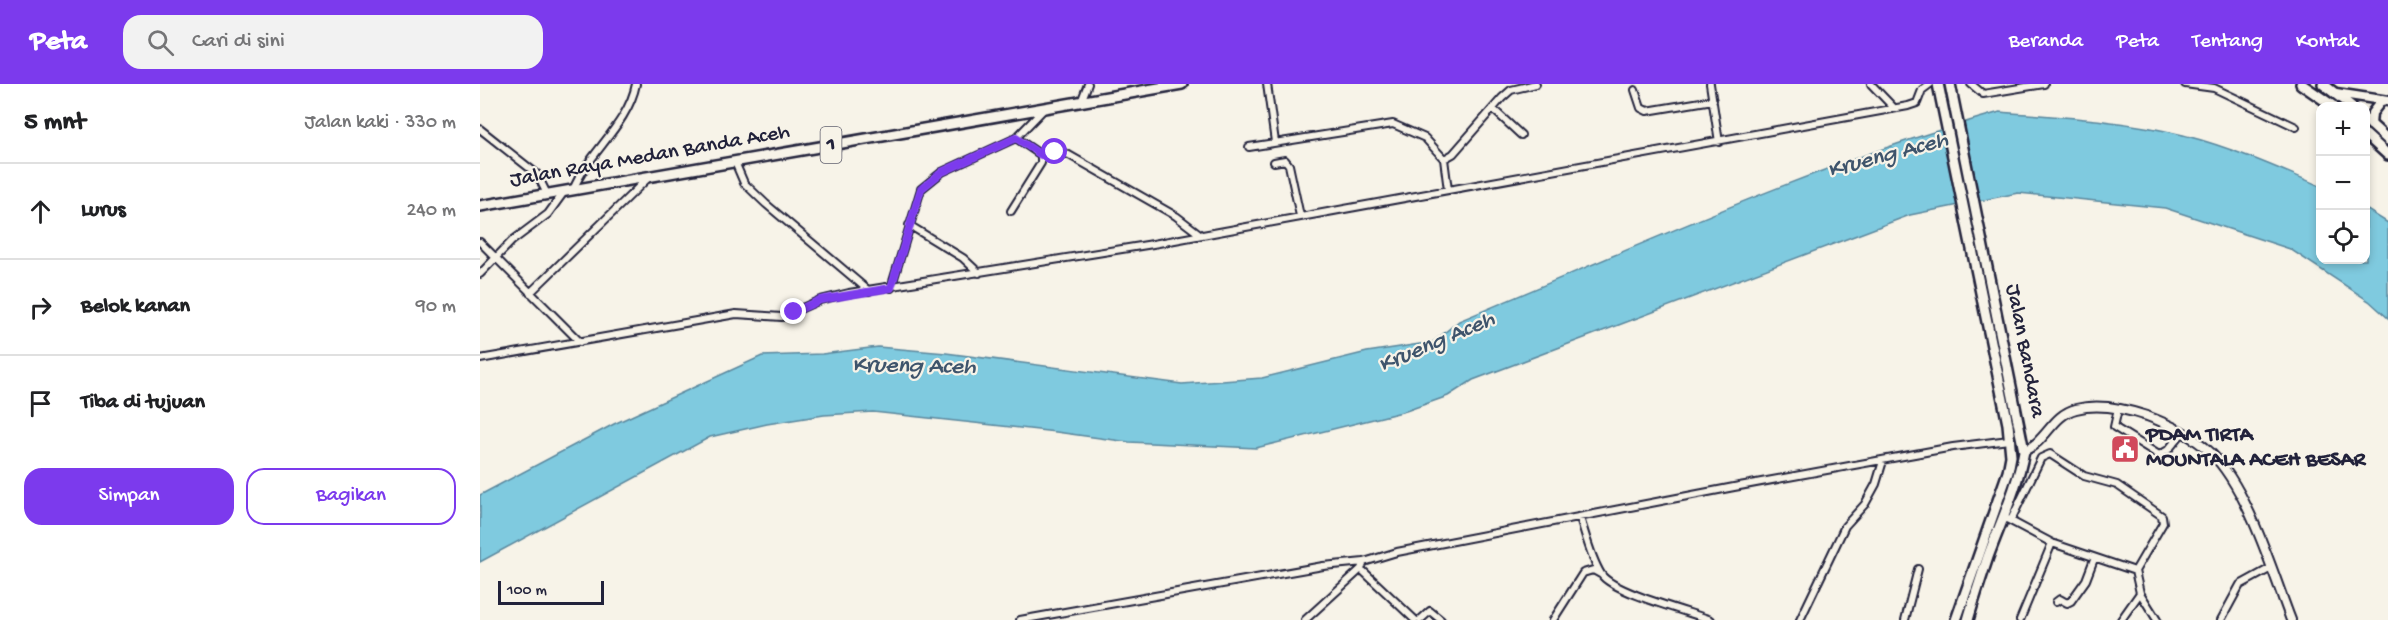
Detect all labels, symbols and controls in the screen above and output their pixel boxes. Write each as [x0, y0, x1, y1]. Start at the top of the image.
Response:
search box [123, 15, 543, 69]
text: Peta [30, 26, 87, 59]
icon: search [144, 26, 177, 59]
text: Cari di sini [192, 29, 285, 55]
text: Beranda [2009, 30, 2083, 55]
text: Peta [2116, 30, 2159, 55]
text: Tentang [2192, 30, 2263, 55]
text: Kontak [2296, 30, 2358, 55]
map controls [2316, 102, 2370, 264]
button: + [2316, 102, 2370, 156]
text: 5 mnt [24, 108, 85, 139]
text: Jalan kaki · 330 m [304, 112, 456, 135]
street label: Jalan Raya Medan Banda Aceh [508, 120, 792, 194]
water label: Krueng Aceh [1825, 126, 1953, 186]
road number: 1 [820, 127, 842, 163]
route start [1041, 138, 1067, 164]
button: − [2316, 156, 2370, 210]
icon: ahead [24, 195, 57, 228]
text: Lurus [81, 198, 126, 224]
text: 240 m [406, 200, 456, 223]
button: locate [2316, 210, 2370, 264]
street label: Jalan Bandara [1998, 282, 2050, 421]
icon: right [24, 291, 57, 324]
text: Belok kanan [81, 294, 190, 320]
text: 90 m [416, 296, 456, 319]
route end [780, 298, 806, 324]
water label: Krueng Aceh [1374, 305, 1501, 381]
water label: Krueng Aceh [852, 351, 977, 383]
icon: arrive [24, 387, 57, 420]
text: Tiba di tujuan [81, 390, 205, 416]
place label: PDAM TIRTA MOUNTALA ACEH BESAR [2145, 423, 2367, 474]
public building icon: PDAM TIRTA MOUNTALA ACEH BESAR [2109, 433, 2141, 465]
button: Simpan [24, 468, 234, 525]
button: Bagikan [246, 468, 456, 525]
scale bar [498, 578, 604, 606]
text: 100 m [507, 582, 547, 601]

